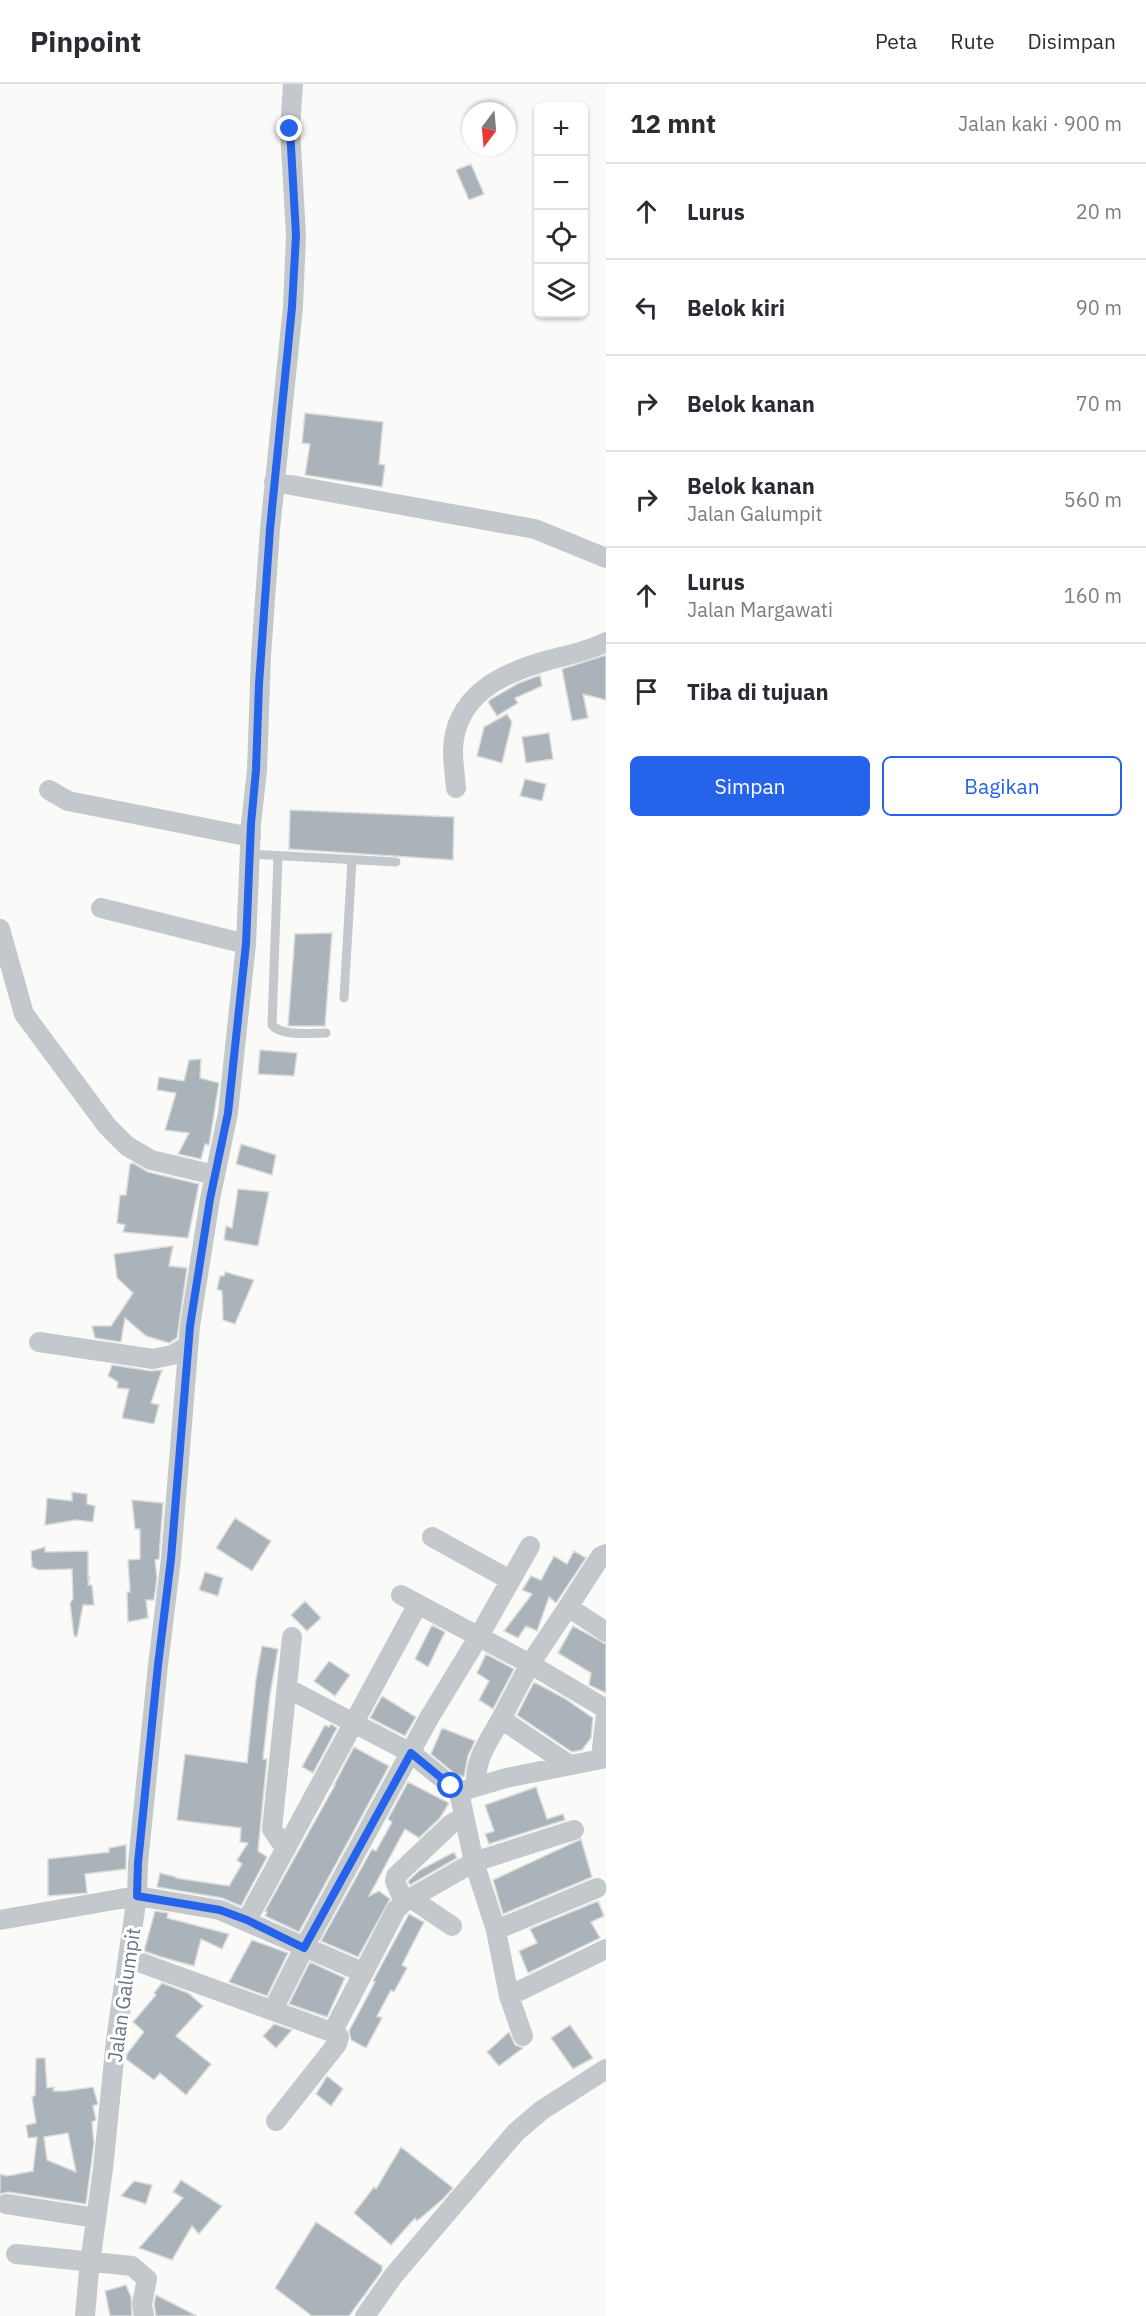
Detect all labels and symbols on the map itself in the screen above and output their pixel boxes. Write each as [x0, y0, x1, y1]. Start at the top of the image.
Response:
north arrow [462, 102, 516, 156]
route end [276, 115, 302, 141]
route start [437, 1772, 463, 1798]
street label: Jalan Galumpit [101, 1926, 146, 2064]

